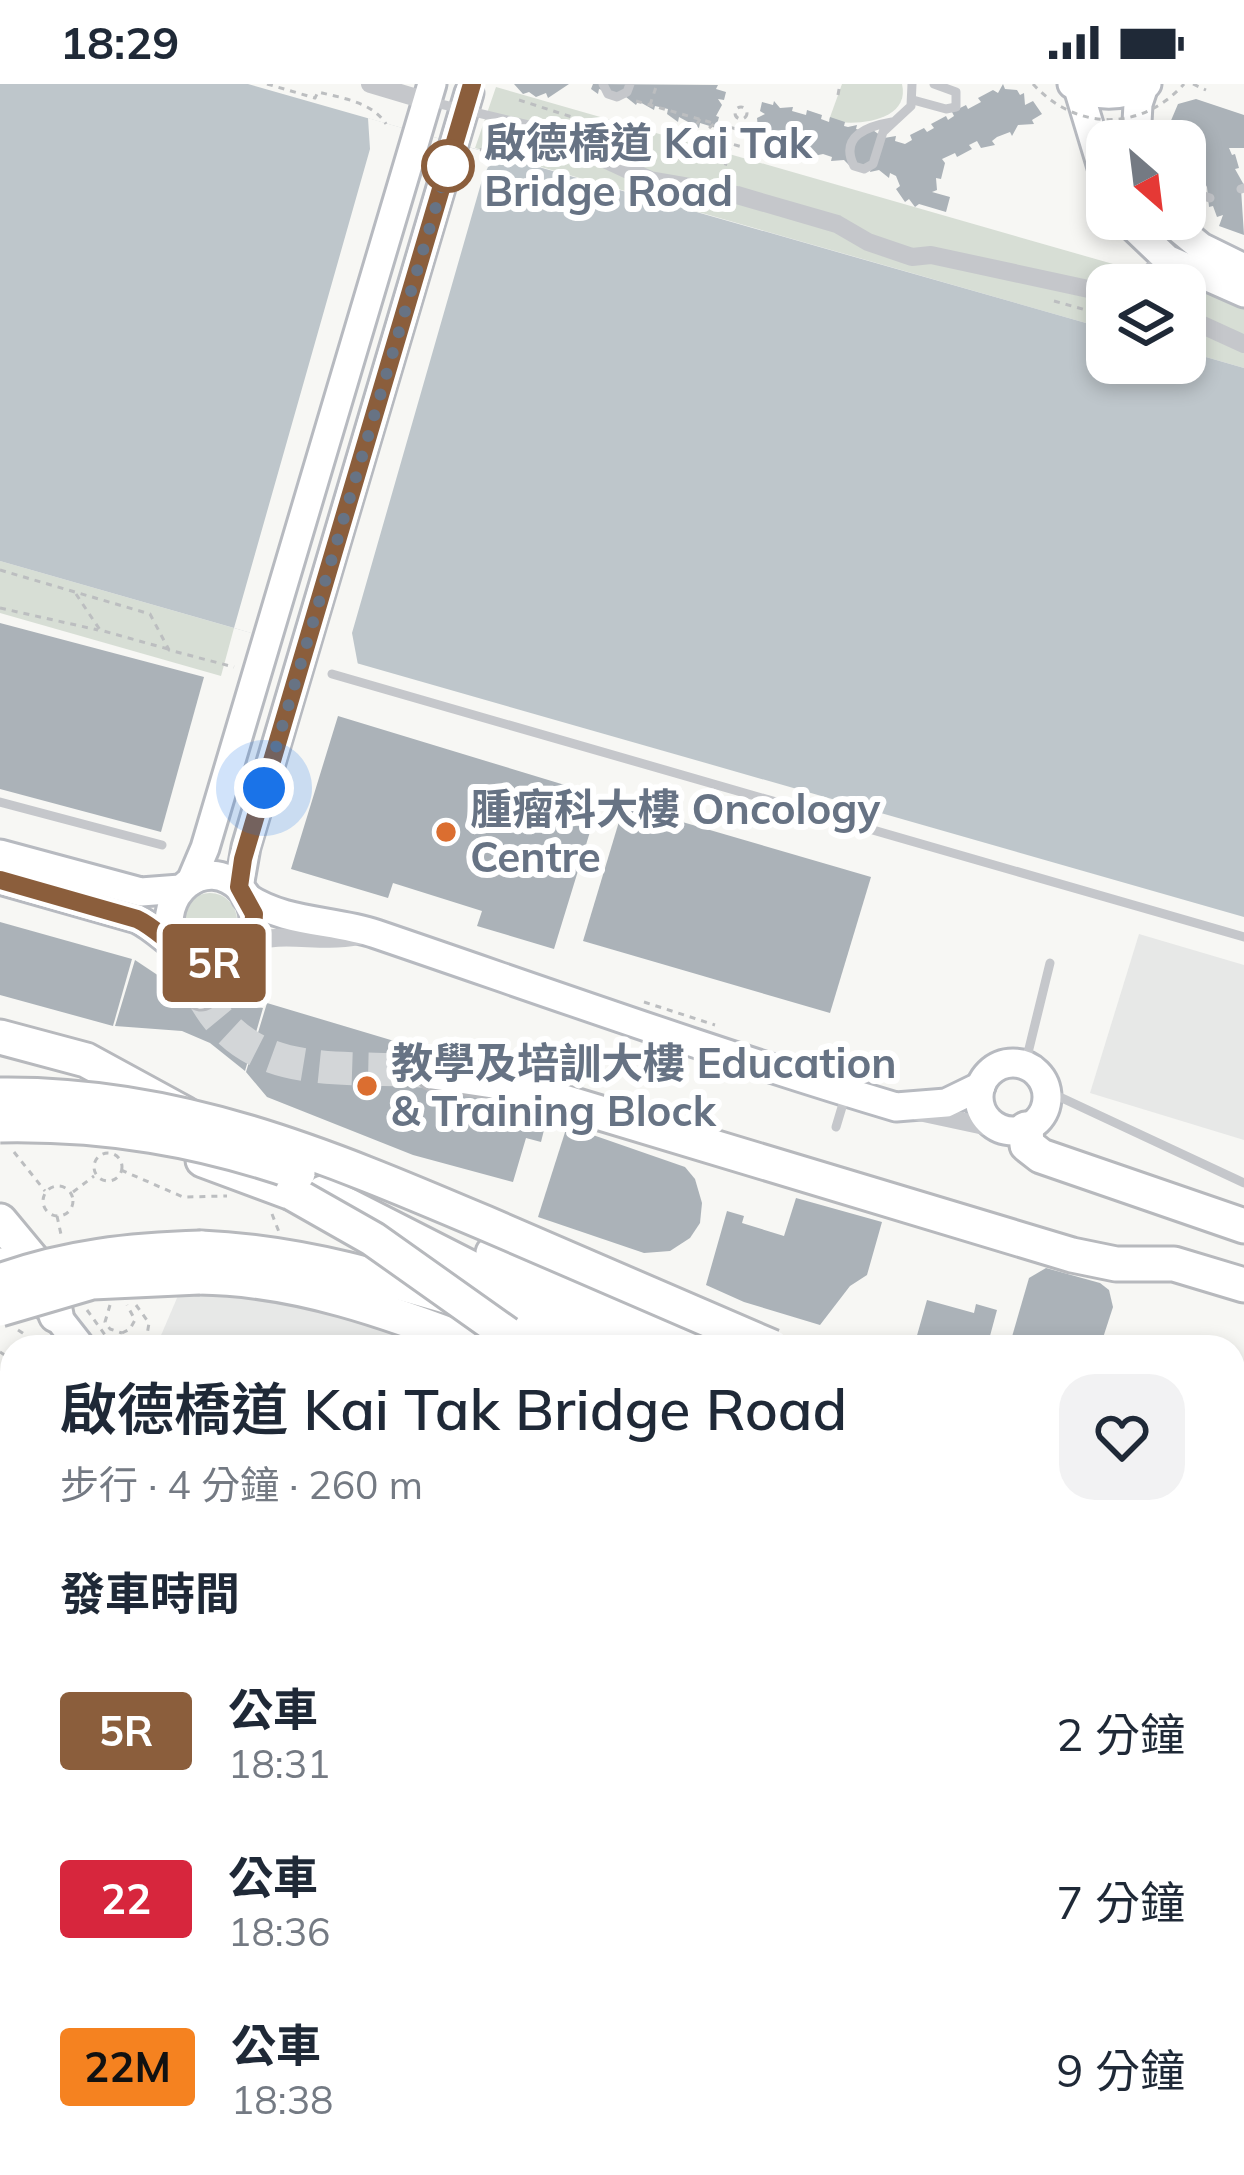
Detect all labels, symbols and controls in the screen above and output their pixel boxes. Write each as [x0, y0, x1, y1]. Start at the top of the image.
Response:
text: 18:29 [60, 14, 179, 70]
place label: 啟德橋道 Kai Tak Bridge Road [484, 116, 813, 217]
north arrow [1086, 120, 1206, 240]
map controls [1086, 120, 1206, 384]
marker: 啟德橋道 Kai Tak Bridge Road [423, 141, 473, 191]
button: layers [1086, 264, 1206, 384]
your location [234, 758, 294, 818]
place label: 腫瘤科大樓 Oncology Centre [470, 782, 880, 883]
marker: 腫瘤科大樓 Oncology Centre [433, 819, 459, 845]
line badge: 5R [160, 924, 268, 1002]
text: 5R [187, 936, 241, 989]
place label: 教學及培訓大樓 Education & Training Block [391, 1036, 897, 1137]
marker: 教學及培訓大樓 Education & Training Block [354, 1073, 380, 1099]
text: 啟德橋道 Kai Tak Bridge Road [60, 1373, 847, 1444]
button: heart [1059, 1374, 1185, 1500]
text: 步行 · 4 分鐘 · 260 m [60, 1460, 423, 1509]
text: 發車時間 [60, 1565, 240, 1621]
text: 公車 [228, 1681, 318, 1737]
text: 5R [99, 1704, 153, 1757]
text: 2 分鐘 [1056, 1706, 1185, 1762]
text: 18:31 [228, 1739, 331, 1788]
text: 公車 [228, 1849, 318, 1905]
text: 22 [101, 1872, 151, 1925]
text: 7 分鐘 [1056, 1874, 1185, 1930]
text: 18:36 [228, 1907, 331, 1956]
text: 公車 [231, 2017, 321, 2073]
text: 22M [84, 2040, 171, 2093]
text: 9 分鐘 [1056, 2042, 1185, 2098]
text: 18:38 [231, 2075, 333, 2124]

